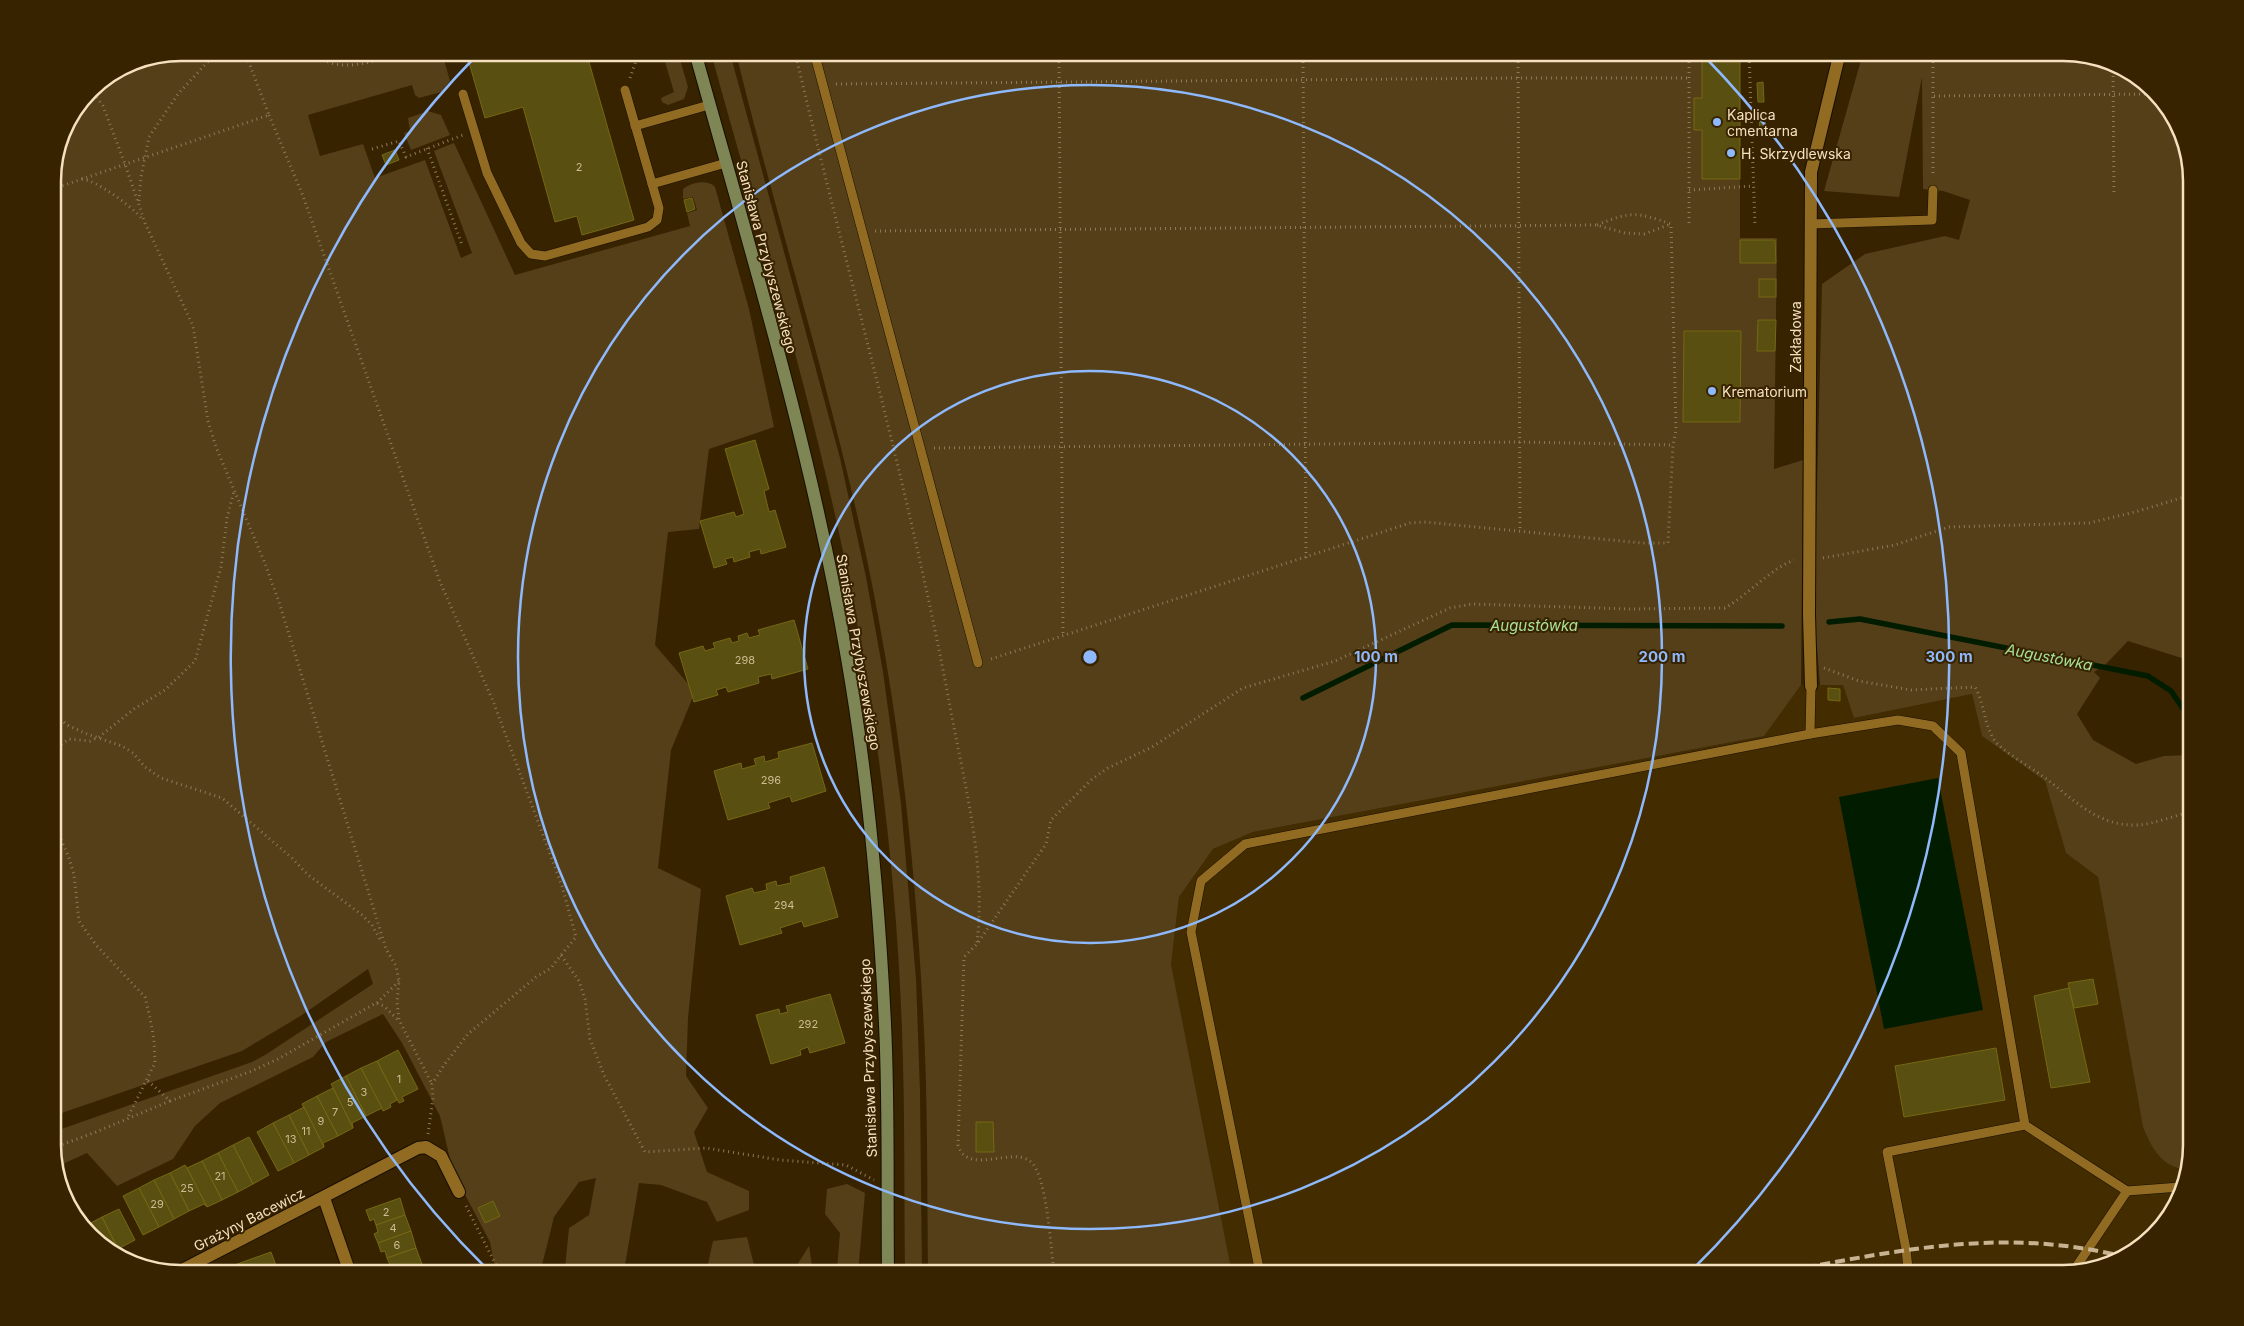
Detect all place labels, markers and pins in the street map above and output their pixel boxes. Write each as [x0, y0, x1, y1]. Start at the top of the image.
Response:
place label: Kaplica cmentarna [1727, 106, 1798, 139]
marker: Kaplica cmentarna [1711, 116, 1723, 128]
place label: H. Skrzydlewska [1741, 145, 1851, 162]
marker: H. Skrzydlewska [1725, 147, 1737, 159]
place label: Krematorium [1722, 383, 1807, 400]
marker: Krematorium [1706, 385, 1718, 397]
centre of rings [1081, 648, 1099, 666]

